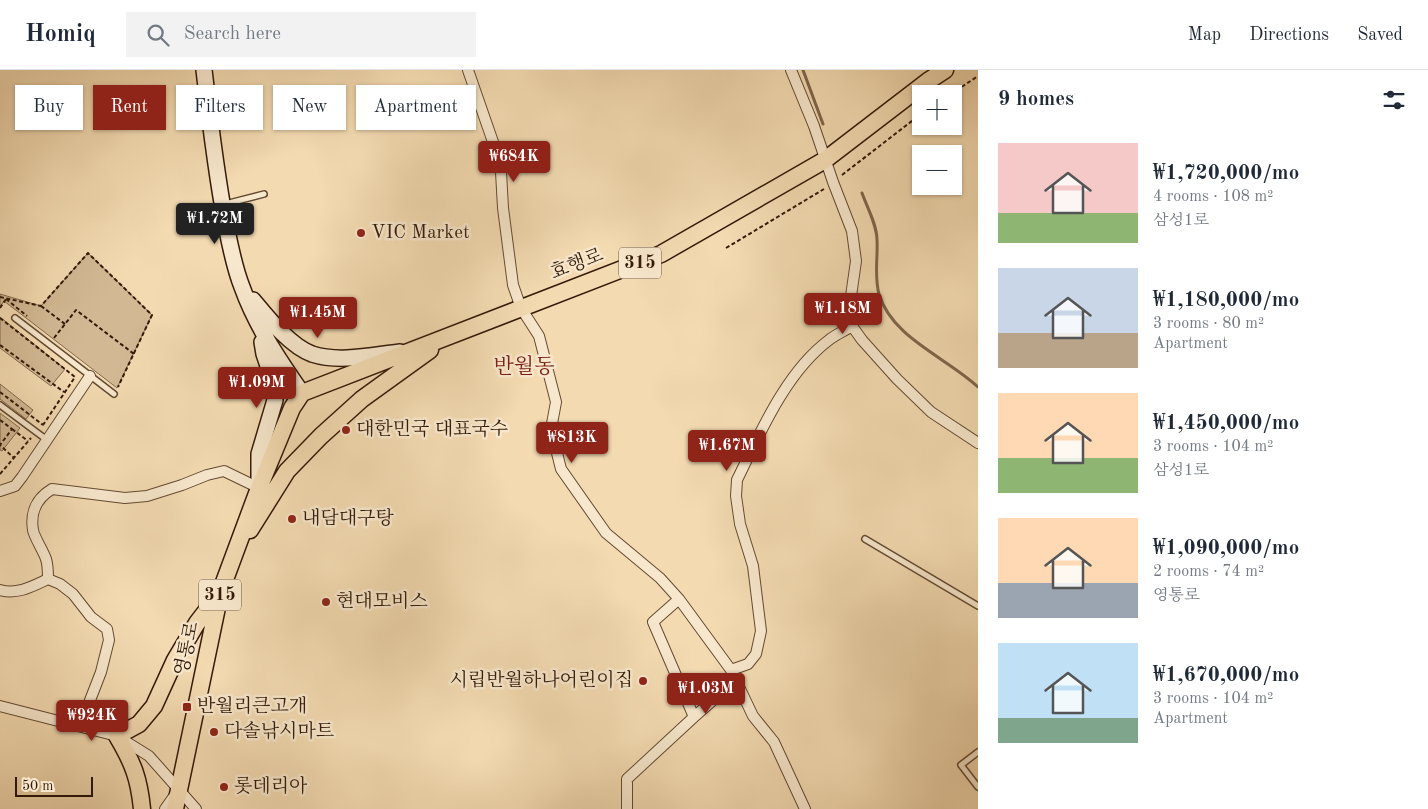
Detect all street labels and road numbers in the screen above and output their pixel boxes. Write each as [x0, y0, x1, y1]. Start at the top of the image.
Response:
street label: 효행로 [547, 244, 606, 284]
road number: 315 [619, 248, 661, 278]
road number: 315 [199, 580, 241, 610]
street label: 영통로 [171, 620, 203, 678]

